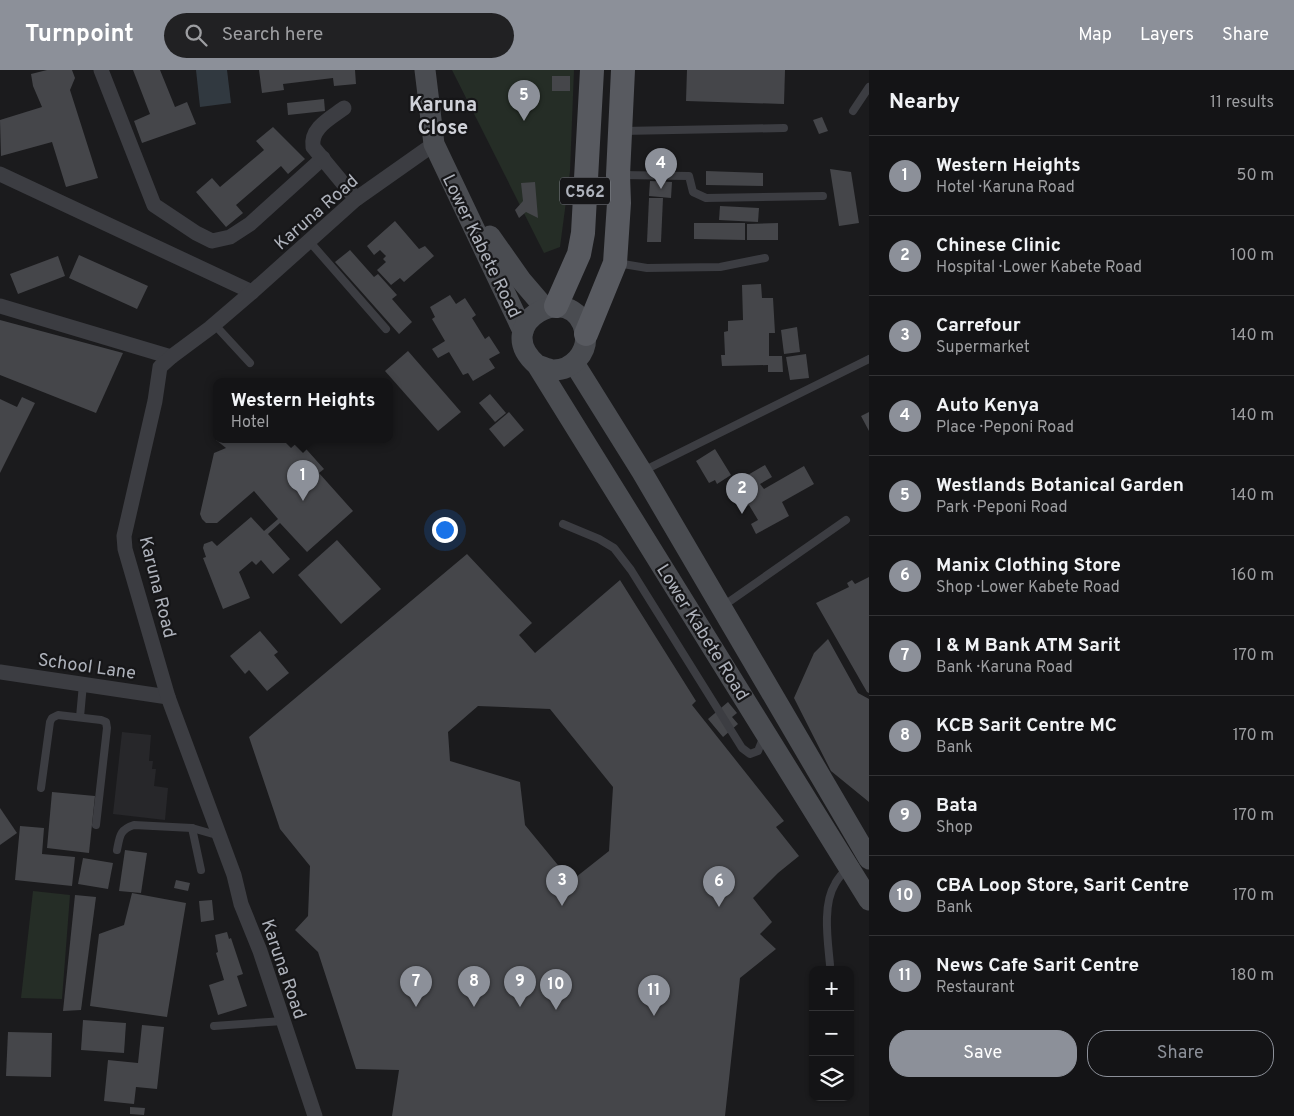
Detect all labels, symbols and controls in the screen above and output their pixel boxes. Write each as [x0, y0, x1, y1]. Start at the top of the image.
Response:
search box [164, 13, 514, 58]
text: Turnpoint [25, 20, 134, 50]
icon: search [182, 21, 210, 49]
text: Search here [222, 23, 323, 47]
text: Map [1078, 24, 1112, 47]
text: Layers [1140, 24, 1194, 47]
text: Share [1222, 24, 1269, 47]
pin: 5 [508, 80, 540, 121]
text: Nearby [889, 89, 960, 116]
district label: Karuna Close [409, 93, 477, 142]
text: 11 results [1210, 93, 1274, 113]
pin: 4 [645, 148, 677, 189]
text: Western Heights [936, 154, 1081, 178]
text: 1 [902, 166, 908, 186]
text: 50 m [1237, 166, 1274, 186]
street label: Karuna Road [270, 170, 364, 256]
street label: Lower Kabete Road [436, 171, 525, 322]
road number: C562 [560, 178, 610, 204]
text: Hotel · Karuna Road [936, 178, 1075, 198]
text: Chinese Clinic [936, 234, 1061, 258]
text: 2 [900, 246, 910, 266]
text: 100 m [1230, 246, 1274, 266]
text: Hospital · Lower Kabete Road [936, 258, 1142, 278]
text: Carrefour [936, 314, 1021, 338]
text: 3 [900, 326, 910, 346]
text: 140 m [1231, 326, 1274, 346]
text: Supermarket [936, 338, 1030, 358]
popup [213, 378, 393, 443]
text: Western Heights [231, 389, 375, 413]
text: Auto Kenya [936, 394, 1039, 418]
text: 4 [900, 406, 910, 426]
text: 140 m [1231, 406, 1274, 426]
text: Hotel [231, 413, 269, 433]
text: Place · Peponi Road [936, 418, 1074, 438]
pin: 1 [287, 460, 319, 501]
pin: 2 [726, 473, 758, 514]
text: Westlands Botanical Garden [936, 474, 1184, 498]
text: 5 [900, 486, 910, 506]
text: 140 m [1231, 486, 1274, 506]
text: Park · Peponi Road [936, 498, 1067, 518]
your location [432, 517, 458, 543]
street label: Karuna Road [133, 534, 180, 641]
text: Manix Clothing Store [936, 554, 1121, 578]
street label: Lower Kabete Road [650, 560, 753, 705]
text: 6 [900, 566, 910, 586]
text: 160 m [1231, 566, 1274, 586]
text: Shop · Lower Kabete Road [936, 578, 1120, 598]
text: I & M Bank ATM Sarit [936, 634, 1121, 658]
text: 7 [901, 646, 909, 666]
text: 170 m [1233, 646, 1274, 666]
street label: School Lane [36, 649, 137, 686]
text: Bank · Karuna Road [936, 658, 1073, 678]
text: KCB Sarit Centre MC [936, 714, 1117, 738]
text: 8 [900, 726, 910, 746]
text: 170 m [1233, 726, 1274, 746]
text: Bank [936, 738, 973, 758]
text: Bata [936, 794, 978, 818]
text: 9 [900, 806, 910, 826]
text: 170 m [1233, 806, 1274, 826]
text: Shop [936, 818, 973, 838]
pin: 3 [546, 865, 578, 906]
pin: 6 [703, 866, 735, 907]
text: CBA Loop Store, Sarit Centre [936, 874, 1189, 898]
text: 10 [897, 886, 913, 906]
text: 170 m [1233, 886, 1274, 906]
text: Bank [936, 898, 973, 918]
street label: Karuna Road [255, 917, 310, 1022]
text: News Cafe Sarit Centre [936, 954, 1139, 978]
pin: 7 [400, 966, 432, 1007]
pin: 8 [458, 966, 490, 1007]
pin: 9 [504, 966, 536, 1007]
map controls [809, 966, 854, 1101]
button: + [809, 966, 854, 1011]
text: 11 [899, 966, 911, 986]
text: 180 m [1231, 966, 1274, 986]
pin: 10 [540, 969, 572, 1010]
pin: 11 [638, 975, 670, 1016]
text: Restaurant [936, 978, 1015, 998]
button: − [809, 1011, 854, 1056]
button: Save [889, 1030, 1077, 1077]
button: Share [1087, 1030, 1274, 1077]
button: layers [809, 1056, 854, 1101]

